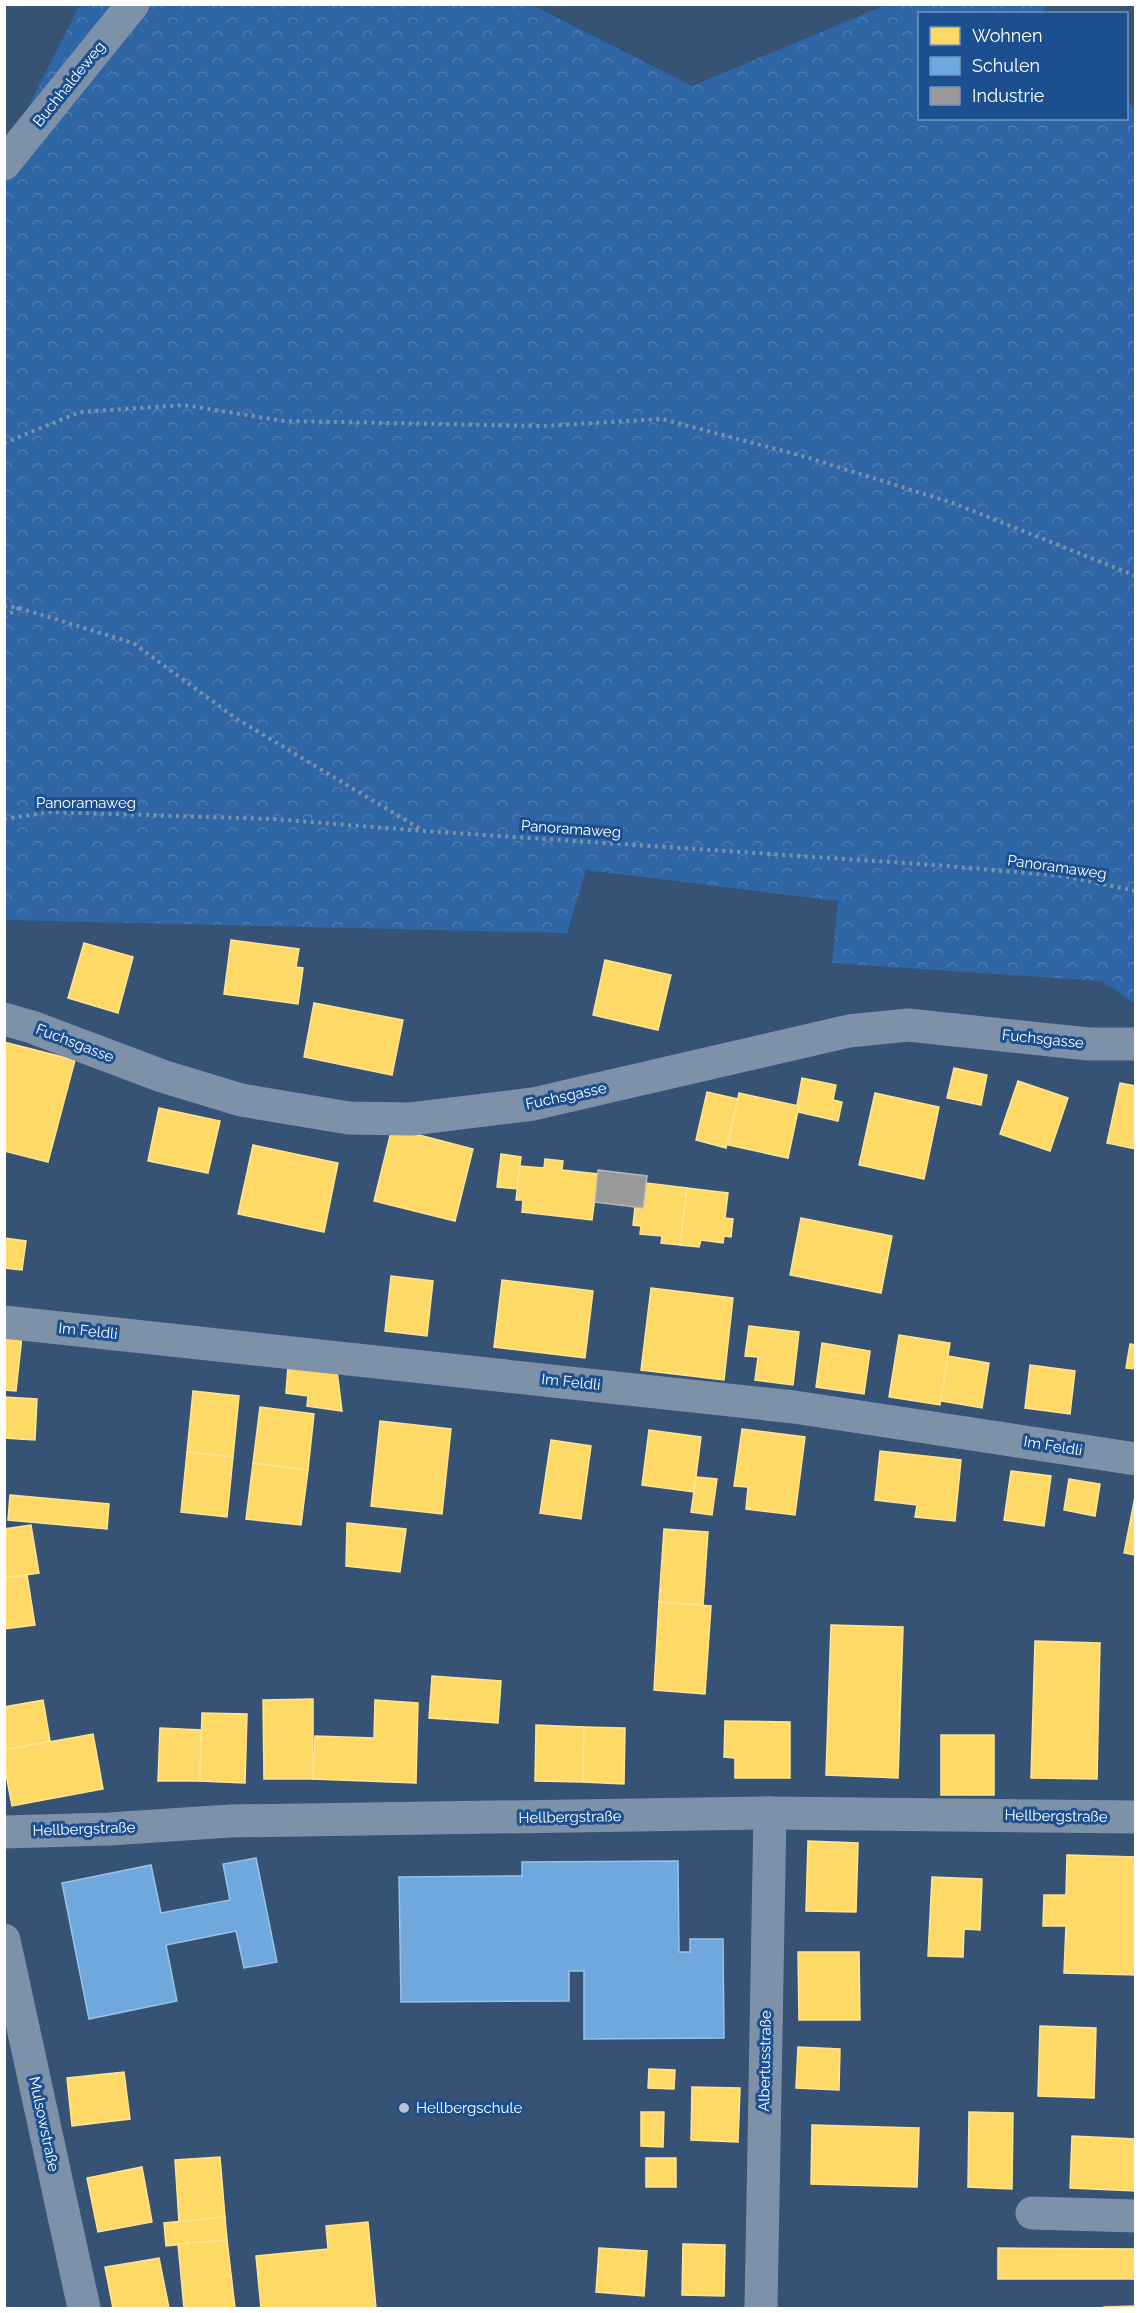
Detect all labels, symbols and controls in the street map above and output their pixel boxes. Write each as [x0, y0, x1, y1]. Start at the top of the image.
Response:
legend [918, 12, 1128, 120]
text: Wohnen [972, 25, 1042, 46]
street label: Buchhaldeweg [29, 38, 109, 130]
text: Schulen [972, 55, 1040, 76]
text: Industrie [972, 85, 1045, 106]
street label: Panoramaweg [36, 794, 136, 812]
street label: Panoramaweg [520, 817, 622, 841]
street label: Panoramaweg [1006, 851, 1108, 883]
street label: Fuchsgasse [33, 1020, 117, 1066]
street label: Fuchsgasse [1001, 1026, 1085, 1052]
street label: Fuchsgasse [524, 1079, 608, 1113]
street label: Im Feldli [58, 1319, 118, 1343]
street label: Im Feldli [541, 1370, 601, 1394]
street label: Im Feldli [1022, 1432, 1084, 1460]
street label: Hellbergstraße [1004, 1806, 1108, 1826]
street label: Hellbergstraße [518, 1807, 622, 1827]
street label: Hellbergstraße [32, 1818, 136, 1840]
street label: Albertusstraße [755, 2010, 775, 2112]
street label: Mulsowstraße [25, 2075, 63, 2173]
place label: Hellbergschule [416, 2099, 523, 2117]
marker: Hellbergschule [397, 2101, 411, 2115]

